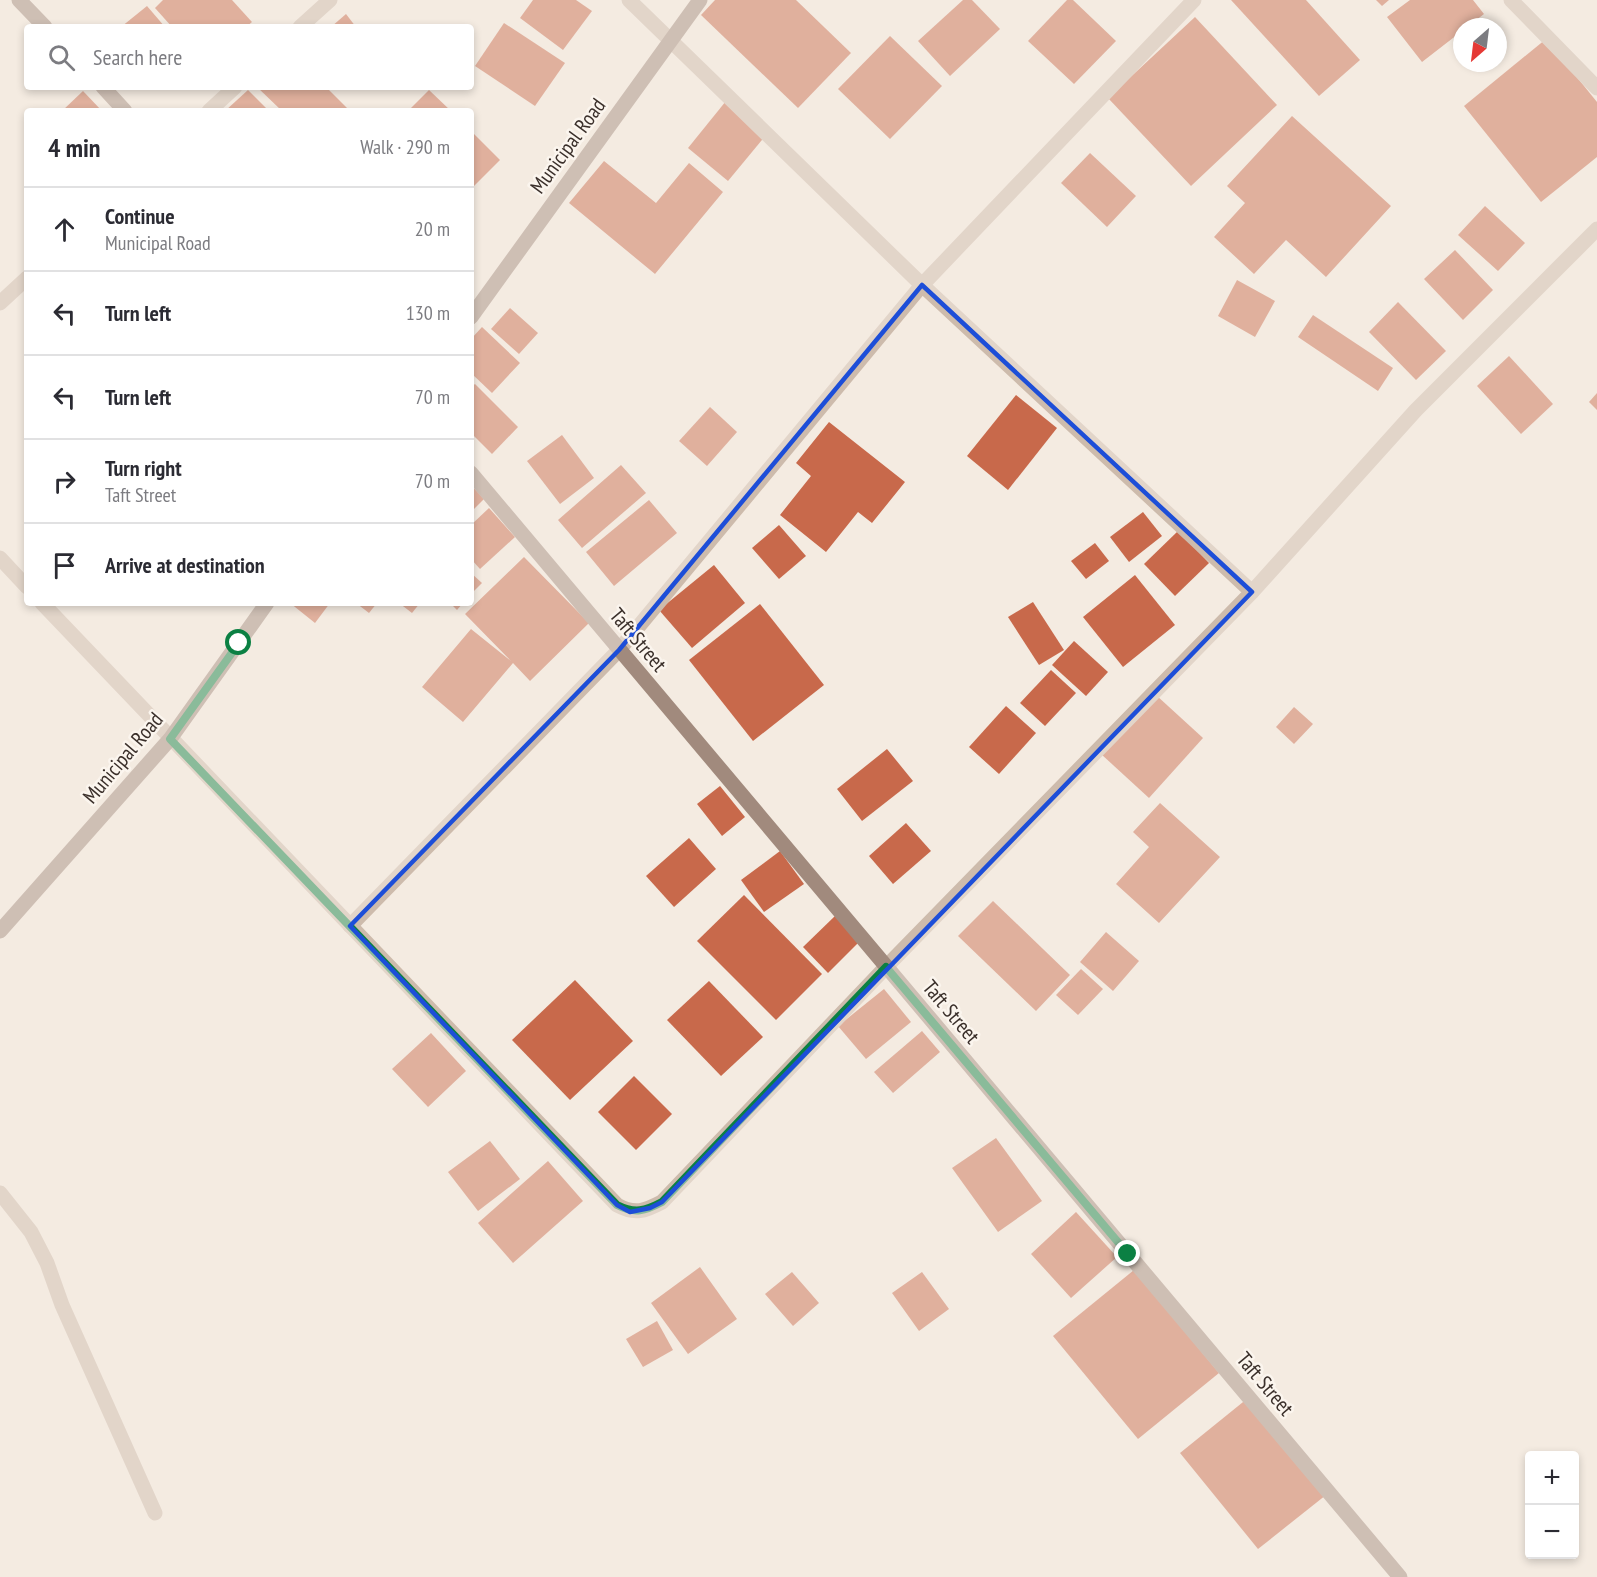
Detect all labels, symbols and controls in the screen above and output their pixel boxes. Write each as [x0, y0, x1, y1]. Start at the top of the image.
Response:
north arrow [1453, 18, 1507, 72]
search box [24, 24, 474, 90]
icon: search [45, 41, 78, 74]
text: Search here [93, 43, 182, 71]
street label: Municipal Road [524, 93, 611, 199]
text: 4 min [48, 131, 101, 164]
text: Walk · 290 m [360, 134, 450, 160]
text: Continue [105, 202, 175, 230]
icon: ahead [48, 213, 81, 246]
text: 20 m [415, 216, 450, 242]
text: Municipal Road [105, 230, 211, 256]
icon: left [48, 297, 81, 330]
text: Turn left [105, 299, 171, 327]
text: 130 m [406, 300, 450, 326]
icon: left [48, 381, 81, 414]
text: Turn left [105, 383, 171, 411]
text: 70 m [415, 384, 450, 410]
text: Turn right [105, 454, 182, 482]
icon: right [48, 465, 81, 498]
text: 70 m [415, 468, 450, 494]
text: Taft Street [105, 482, 176, 508]
icon: arrive [48, 549, 81, 582]
text: Arrive at destination [105, 551, 265, 579]
street label: Taft Street [604, 602, 673, 677]
route start [225, 629, 251, 655]
street label: Municipal Road [77, 706, 169, 809]
street label: Taft Street [917, 974, 986, 1049]
route end [1114, 1240, 1140, 1266]
street label: Taft Street [1231, 1346, 1300, 1421]
map controls [1525, 1451, 1579, 1559]
button: + [1525, 1451, 1579, 1505]
button: − [1525, 1505, 1579, 1559]

